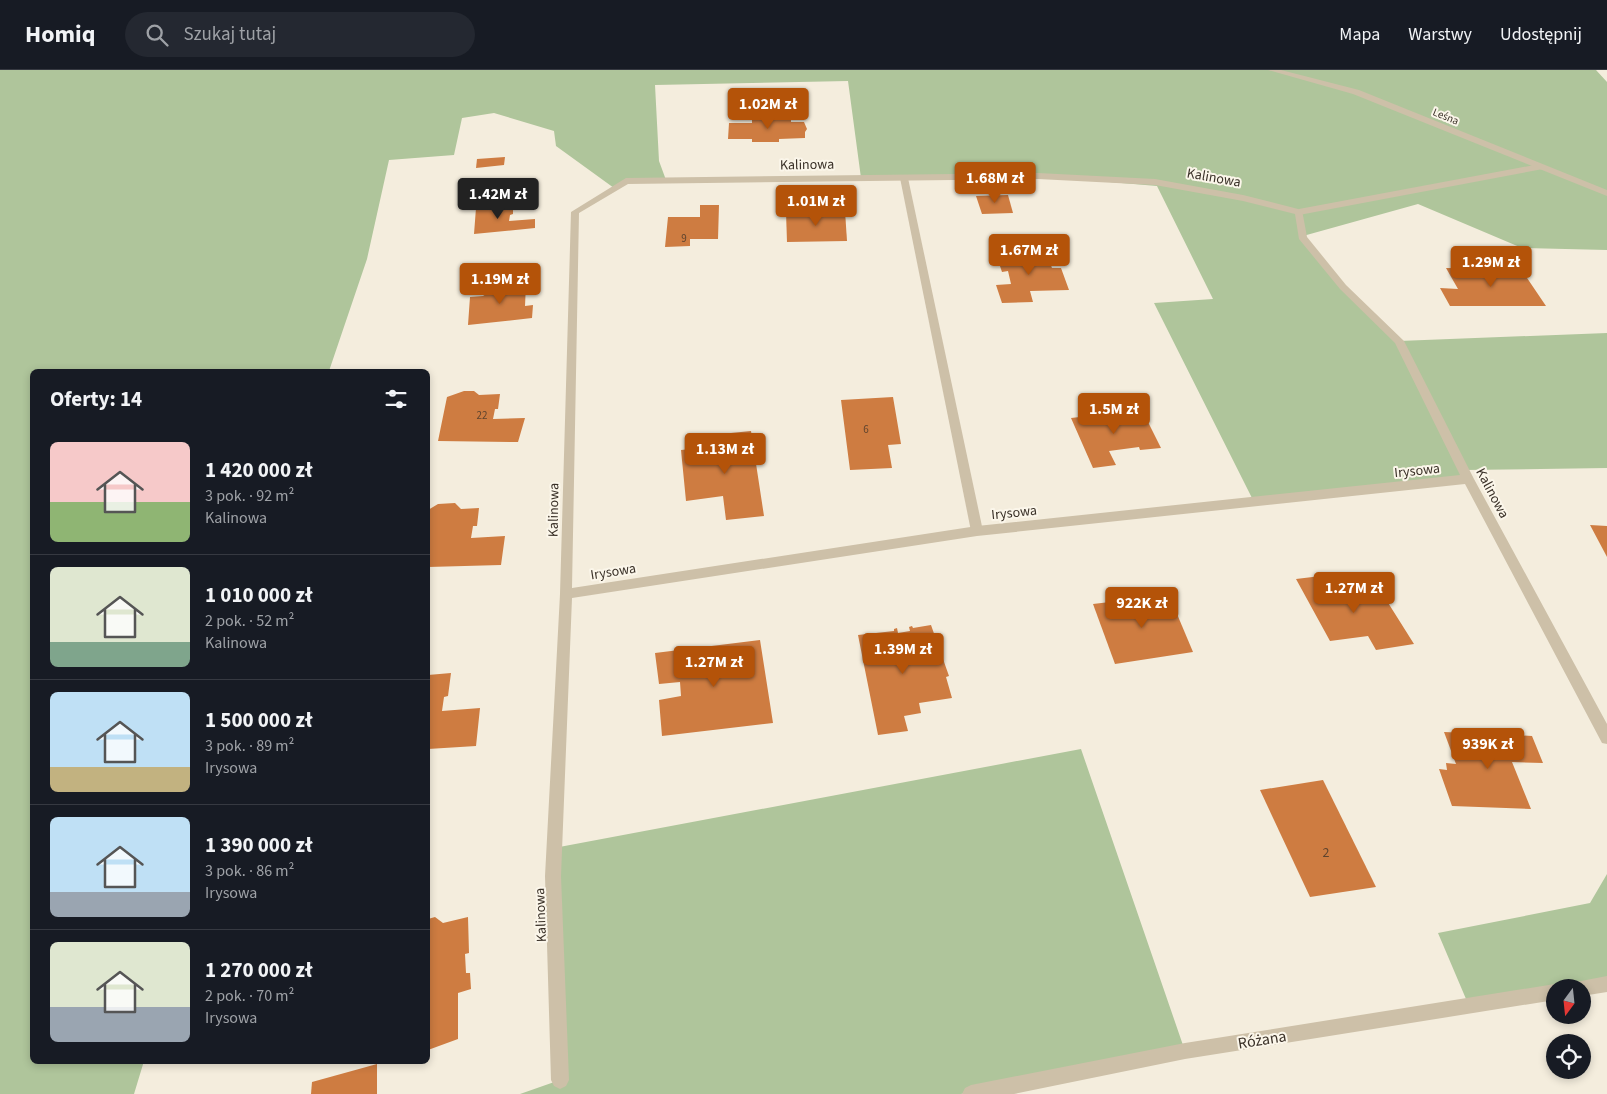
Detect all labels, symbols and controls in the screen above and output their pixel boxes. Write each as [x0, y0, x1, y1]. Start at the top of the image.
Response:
search box [125, 12, 475, 57]
text: Homiq [25, 17, 95, 52]
icon: search [143, 21, 171, 49]
text: Szukaj tutaj [183, 21, 276, 48]
text: Mapa [1339, 22, 1380, 47]
text: Warstwy [1408, 22, 1472, 47]
text: Udostępnij [1500, 22, 1582, 47]
pin: 1.02M zł [716, 88, 820, 130]
text: 1.02M zł [739, 93, 797, 115]
street label: Leśna [1431, 104, 1461, 128]
street label: Kalinowa [780, 155, 834, 175]
pin: 1.68M zł [943, 162, 1047, 204]
street label: Kalinowa [1185, 163, 1242, 193]
text: 1.68M zł [966, 167, 1024, 189]
pin: 1.42M zł [446, 178, 550, 220]
text: 1.42M zł [469, 183, 527, 205]
pin: 1.01M zł [764, 184, 868, 227]
text: 1.01M zł [787, 190, 845, 212]
house number: 9 [681, 231, 687, 246]
pin: 1.67M zł [977, 234, 1081, 276]
text: 1.67M zł [1000, 239, 1058, 261]
pin: 1.29M zł [1439, 246, 1543, 288]
text: 1.29M zł [1462, 251, 1520, 273]
pin: 1.19M zł [448, 262, 552, 305]
text: 1.19M zł [471, 268, 529, 290]
text: Oferty: 14 [50, 384, 142, 414]
icon: filters [382, 385, 410, 413]
pin: 1.5M zł [1068, 392, 1160, 435]
text: 1.5M zł [1089, 398, 1139, 420]
house number: 22 [477, 408, 487, 423]
house number: 6 [863, 422, 869, 437]
pin: 1.13M zł [673, 432, 777, 475]
text: 1.13M zł [696, 438, 754, 460]
text: 1 420 000 zł [205, 455, 312, 485]
street label: Irysowa [1393, 459, 1441, 483]
icon: home [90, 462, 150, 522]
street label: Kalinowa [1471, 465, 1514, 522]
street label: Kalinowa [544, 483, 564, 537]
text: 3 pok. · 92 m² [205, 485, 294, 507]
street label: Irysowa [990, 501, 1038, 525]
text: Kalinowa [205, 507, 267, 529]
street label: Irysowa [589, 559, 637, 585]
pin: 1.27M zł [1302, 572, 1406, 614]
text: 1.27M zł [1325, 577, 1383, 599]
text: 1 010 000 zł [205, 580, 312, 610]
pin: 922K zł [1096, 586, 1188, 629]
icon: home [90, 587, 150, 647]
text: 922K zł [1116, 592, 1168, 614]
text: 2 pok. · 52 m² [205, 610, 294, 632]
text: Kalinowa [205, 632, 267, 654]
pin: 1.39M zł [851, 632, 955, 675]
text: 1.39M zł [874, 638, 932, 660]
pin: 1.27M zł [662, 646, 766, 688]
text: 1.27M zł [685, 651, 743, 673]
text: 1 500 000 zł [205, 705, 312, 735]
icon: home [90, 712, 150, 772]
pin: 939K zł [1442, 728, 1534, 770]
text: 939K zł [1462, 733, 1514, 755]
text: 3 pok. · 89 m² [205, 735, 294, 757]
text: Irysowa [205, 757, 257, 779]
text: 1 390 000 zł [205, 830, 312, 860]
icon: home [90, 837, 150, 897]
house number: 2 [1323, 843, 1330, 863]
text: 3 pok. · 86 m² [205, 860, 294, 882]
text: Irysowa [205, 882, 257, 904]
street label: Kalinowa [530, 887, 552, 942]
text: 1 270 000 zł [205, 955, 312, 985]
icon: home [90, 962, 150, 1022]
north arrow [1546, 979, 1591, 1024]
map controls [1546, 979, 1591, 1079]
text: 2 pok. · 70 m² [205, 985, 294, 1007]
text: Irysowa [205, 1007, 257, 1029]
street label: Różana [1236, 1025, 1288, 1055]
button: locate [1546, 1034, 1591, 1079]

